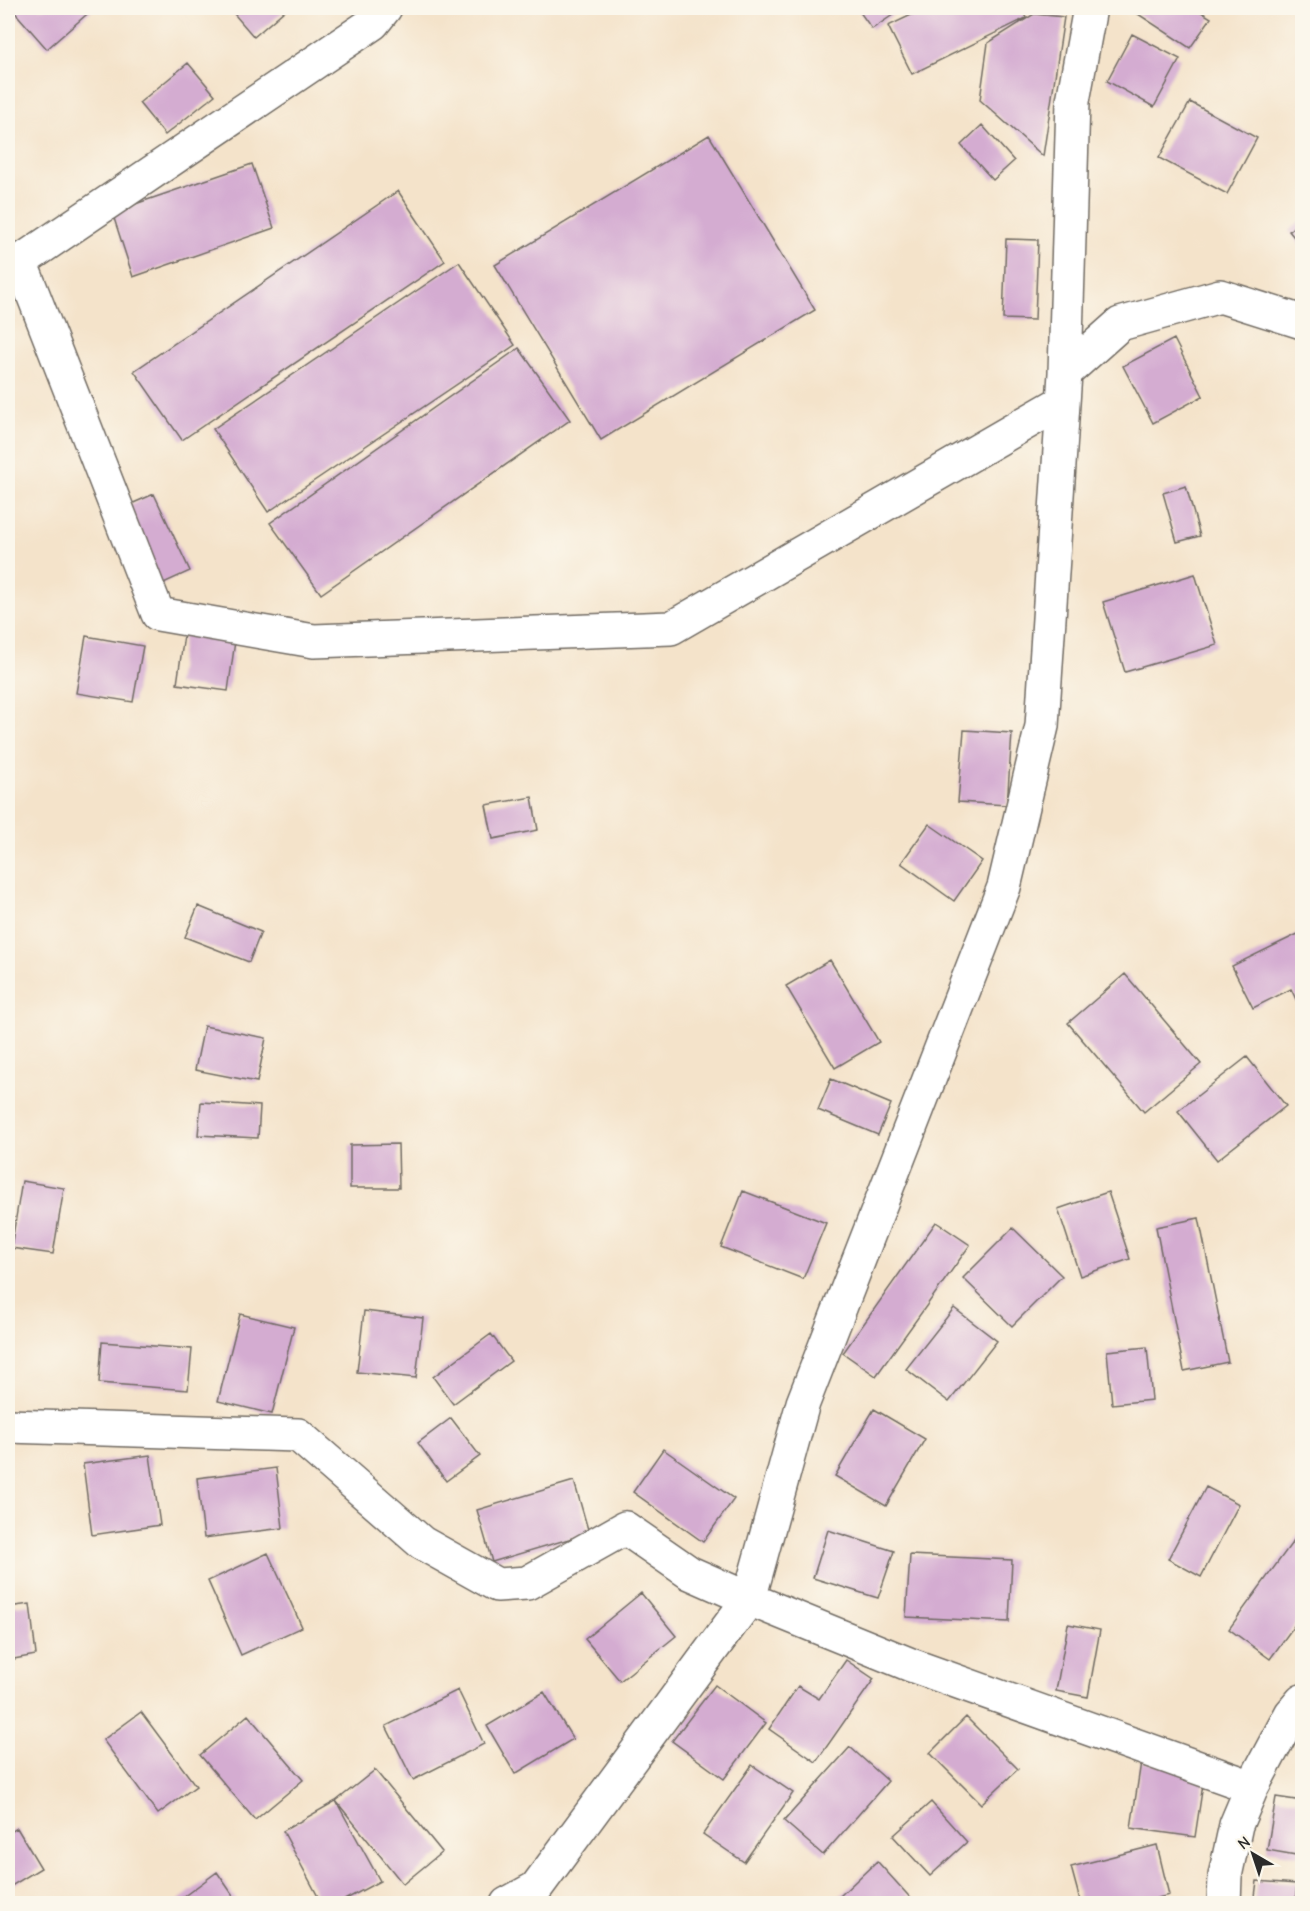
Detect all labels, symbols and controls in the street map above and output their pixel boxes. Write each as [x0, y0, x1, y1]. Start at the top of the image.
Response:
north arrow [1223, 1824, 1283, 1884]
text: N [1234, 1833, 1254, 1853]

